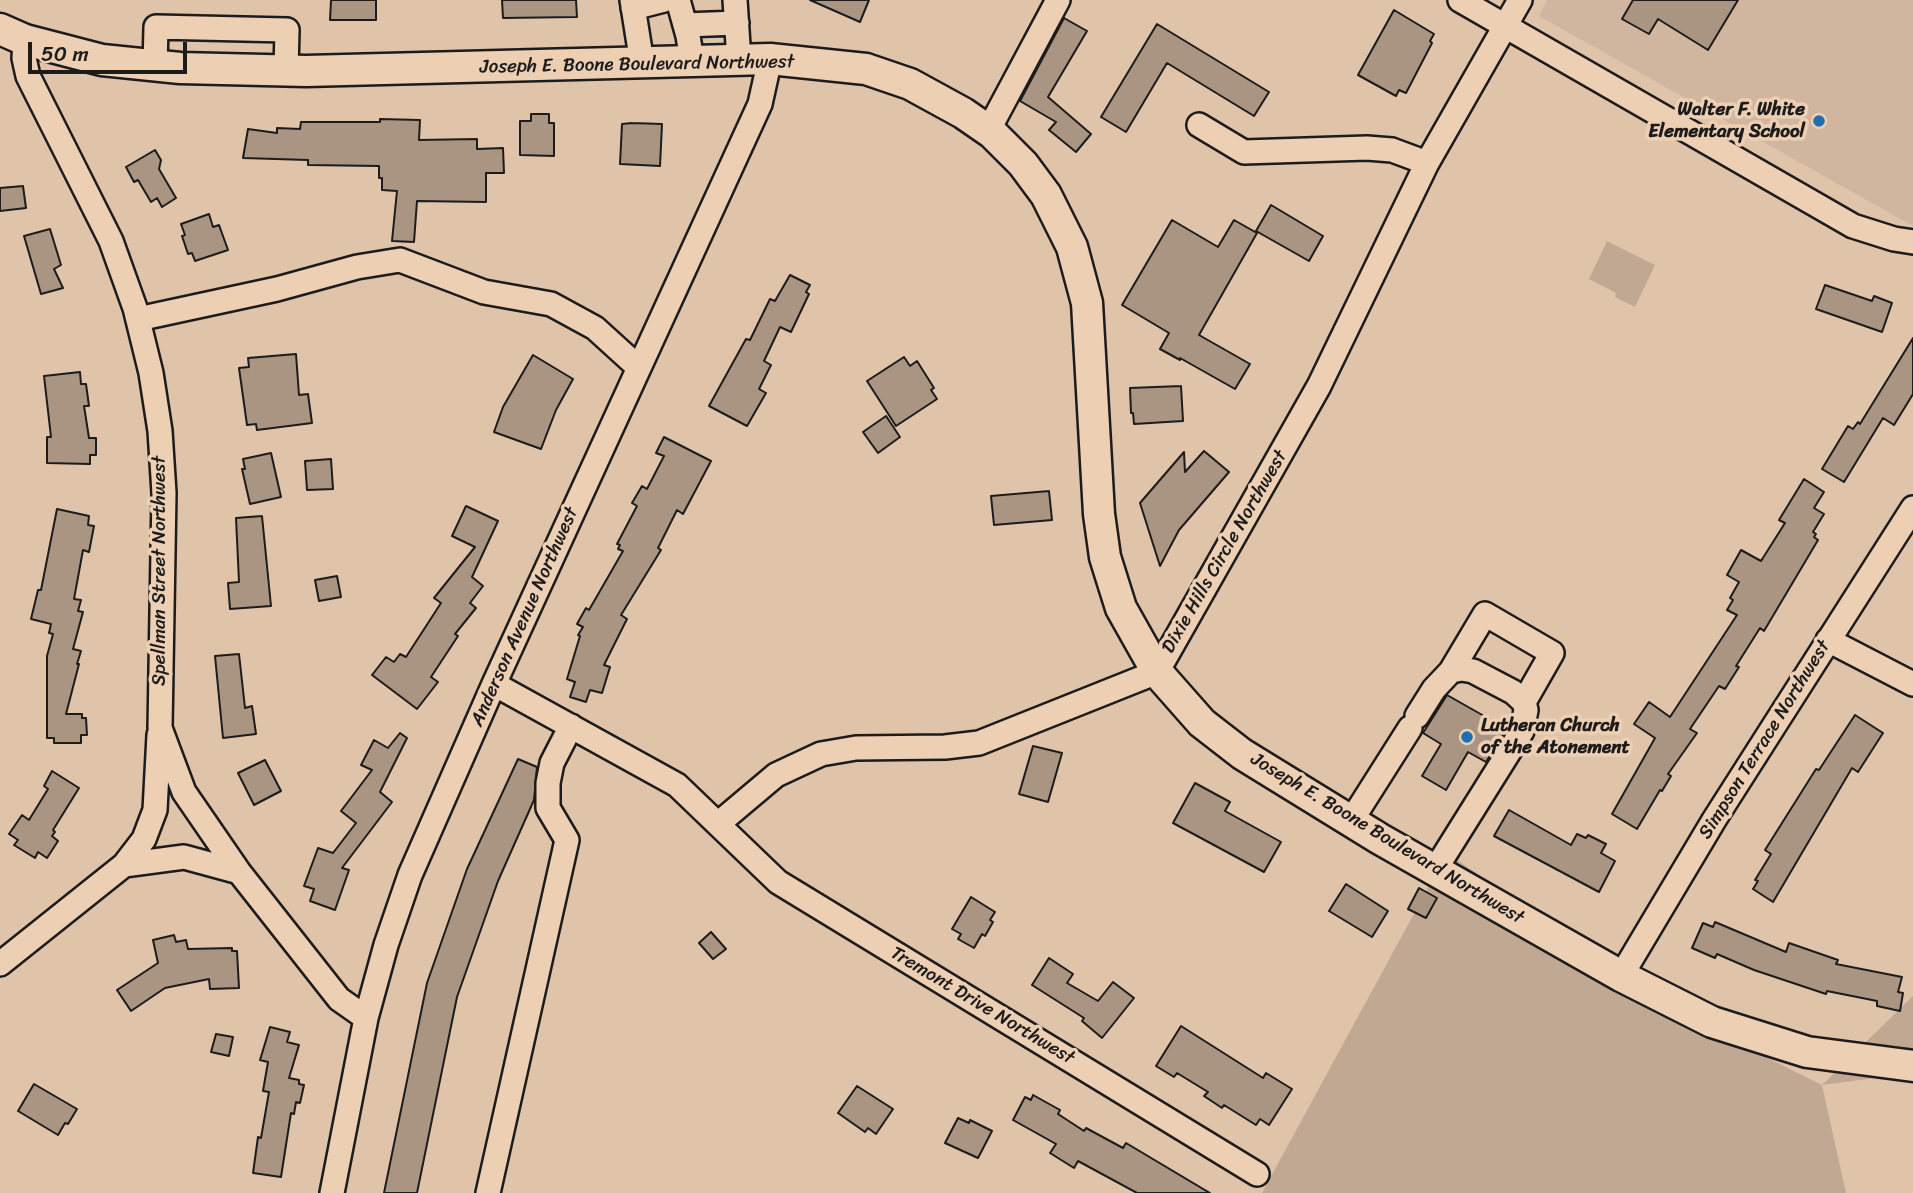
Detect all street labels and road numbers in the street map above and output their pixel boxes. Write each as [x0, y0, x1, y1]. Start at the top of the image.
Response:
street label: Joseph E. Boone Boulevard Northwest [480, 51, 794, 79]
street label: Dixie Hills Circle Northwest [1157, 446, 1293, 658]
street label: Spellman Street Northwest [149, 456, 171, 686]
street label: Anderson Avenue Northwest [466, 504, 584, 730]
street label: Simpson Terrace Northwest [1694, 636, 1836, 844]
street label: Joseph E. Boone Boulevard Northwest [1246, 748, 1528, 930]
street label: Tremont Drive Northwest [886, 942, 1078, 1070]

